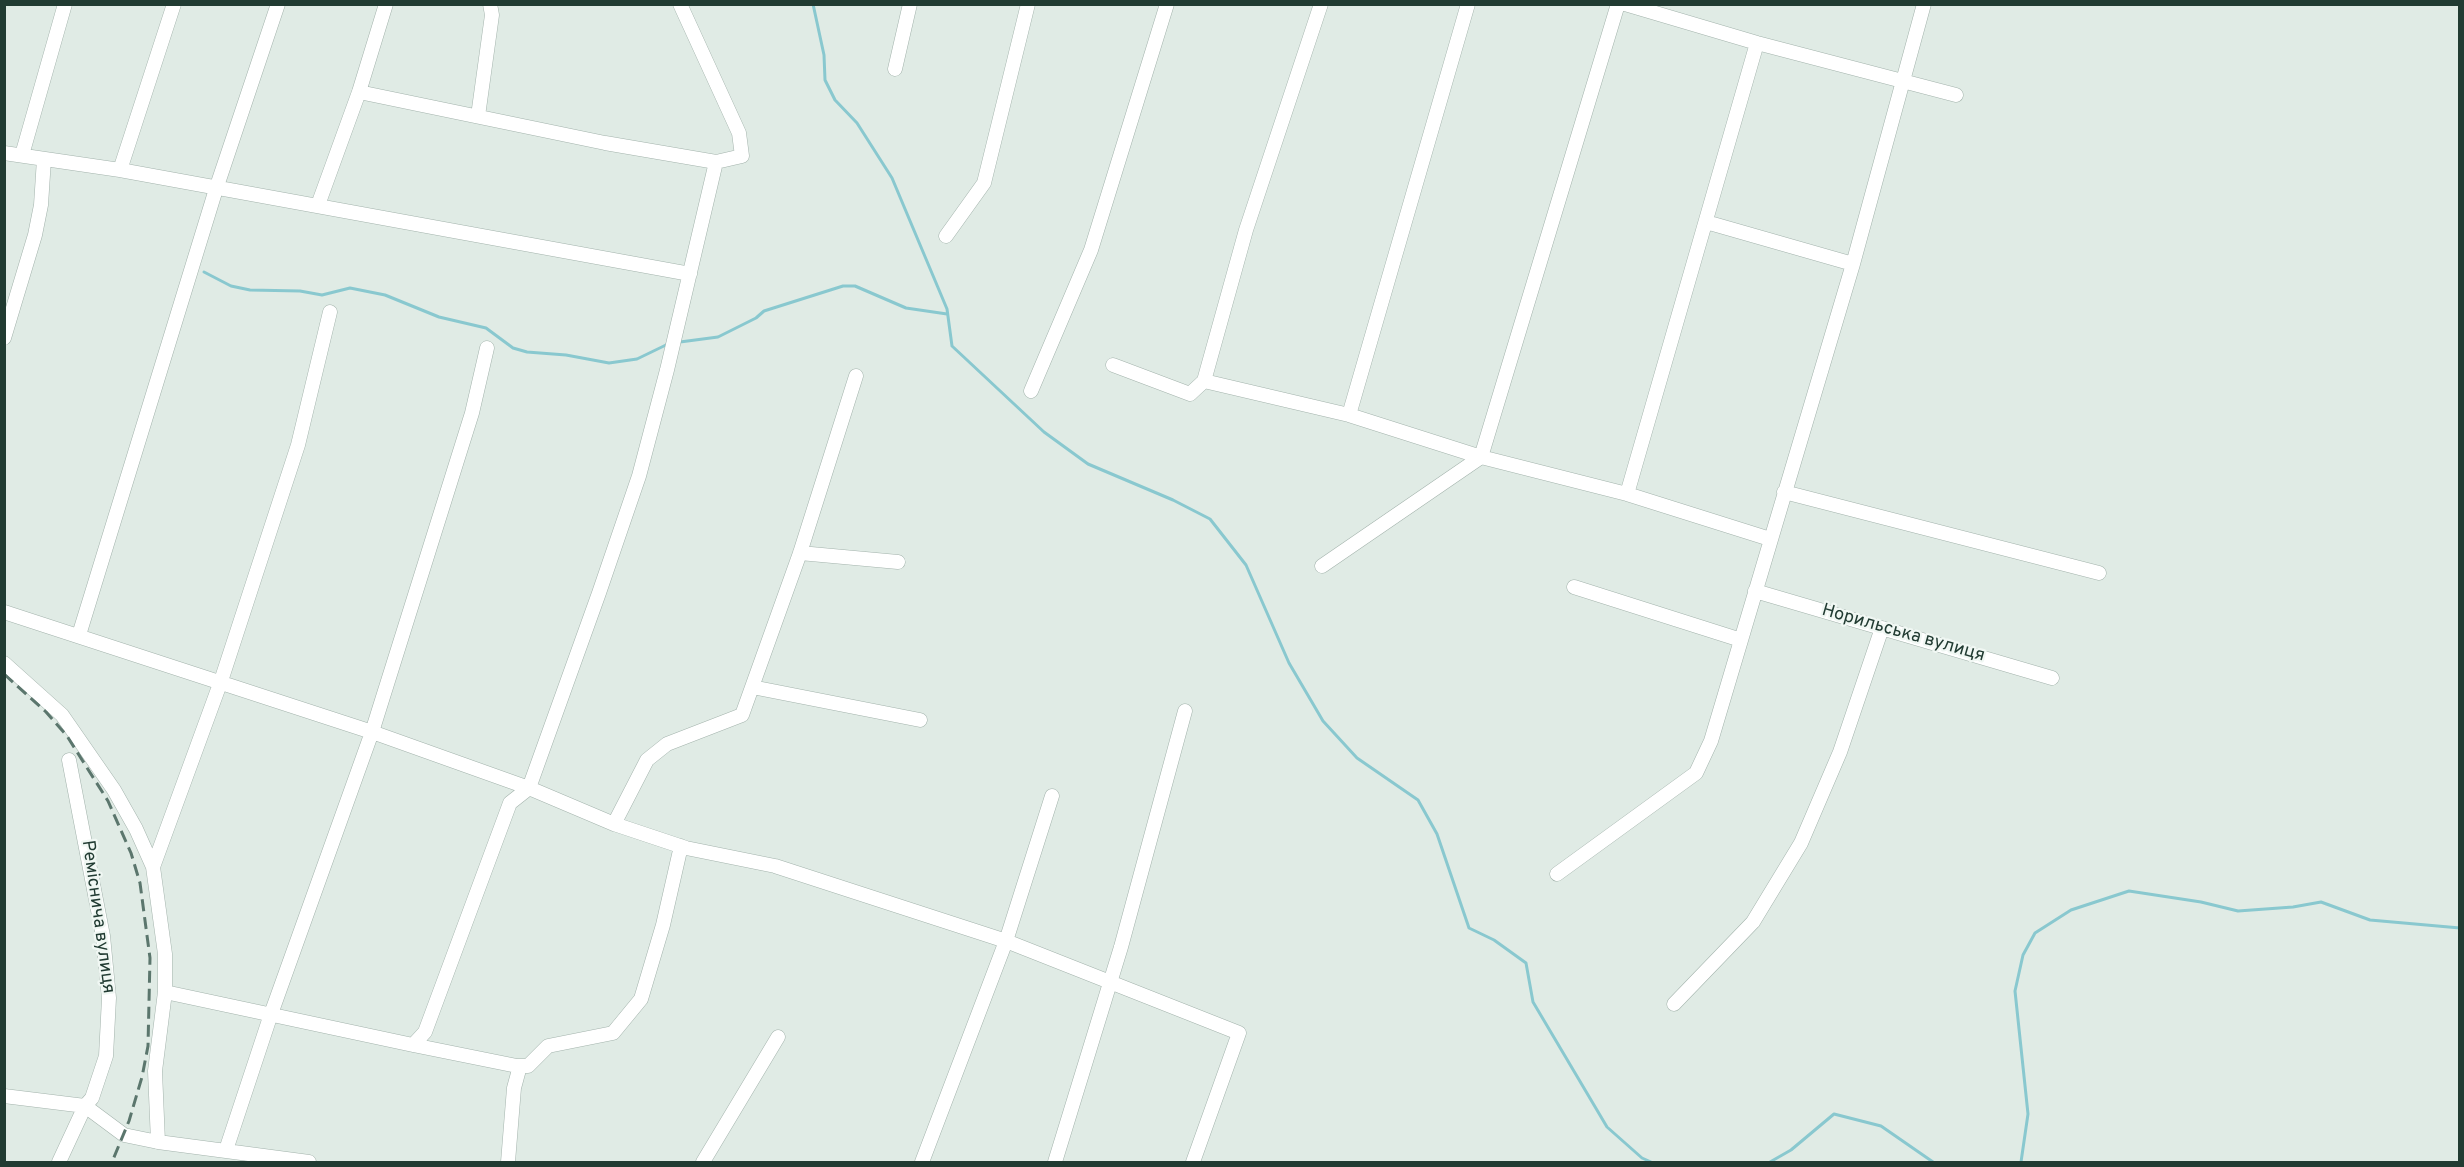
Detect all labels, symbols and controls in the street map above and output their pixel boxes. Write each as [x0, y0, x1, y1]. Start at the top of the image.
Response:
street label: Норильська вулиця [1819, 600, 1987, 668]
street label: Реміснича вулиця [76, 839, 118, 995]

